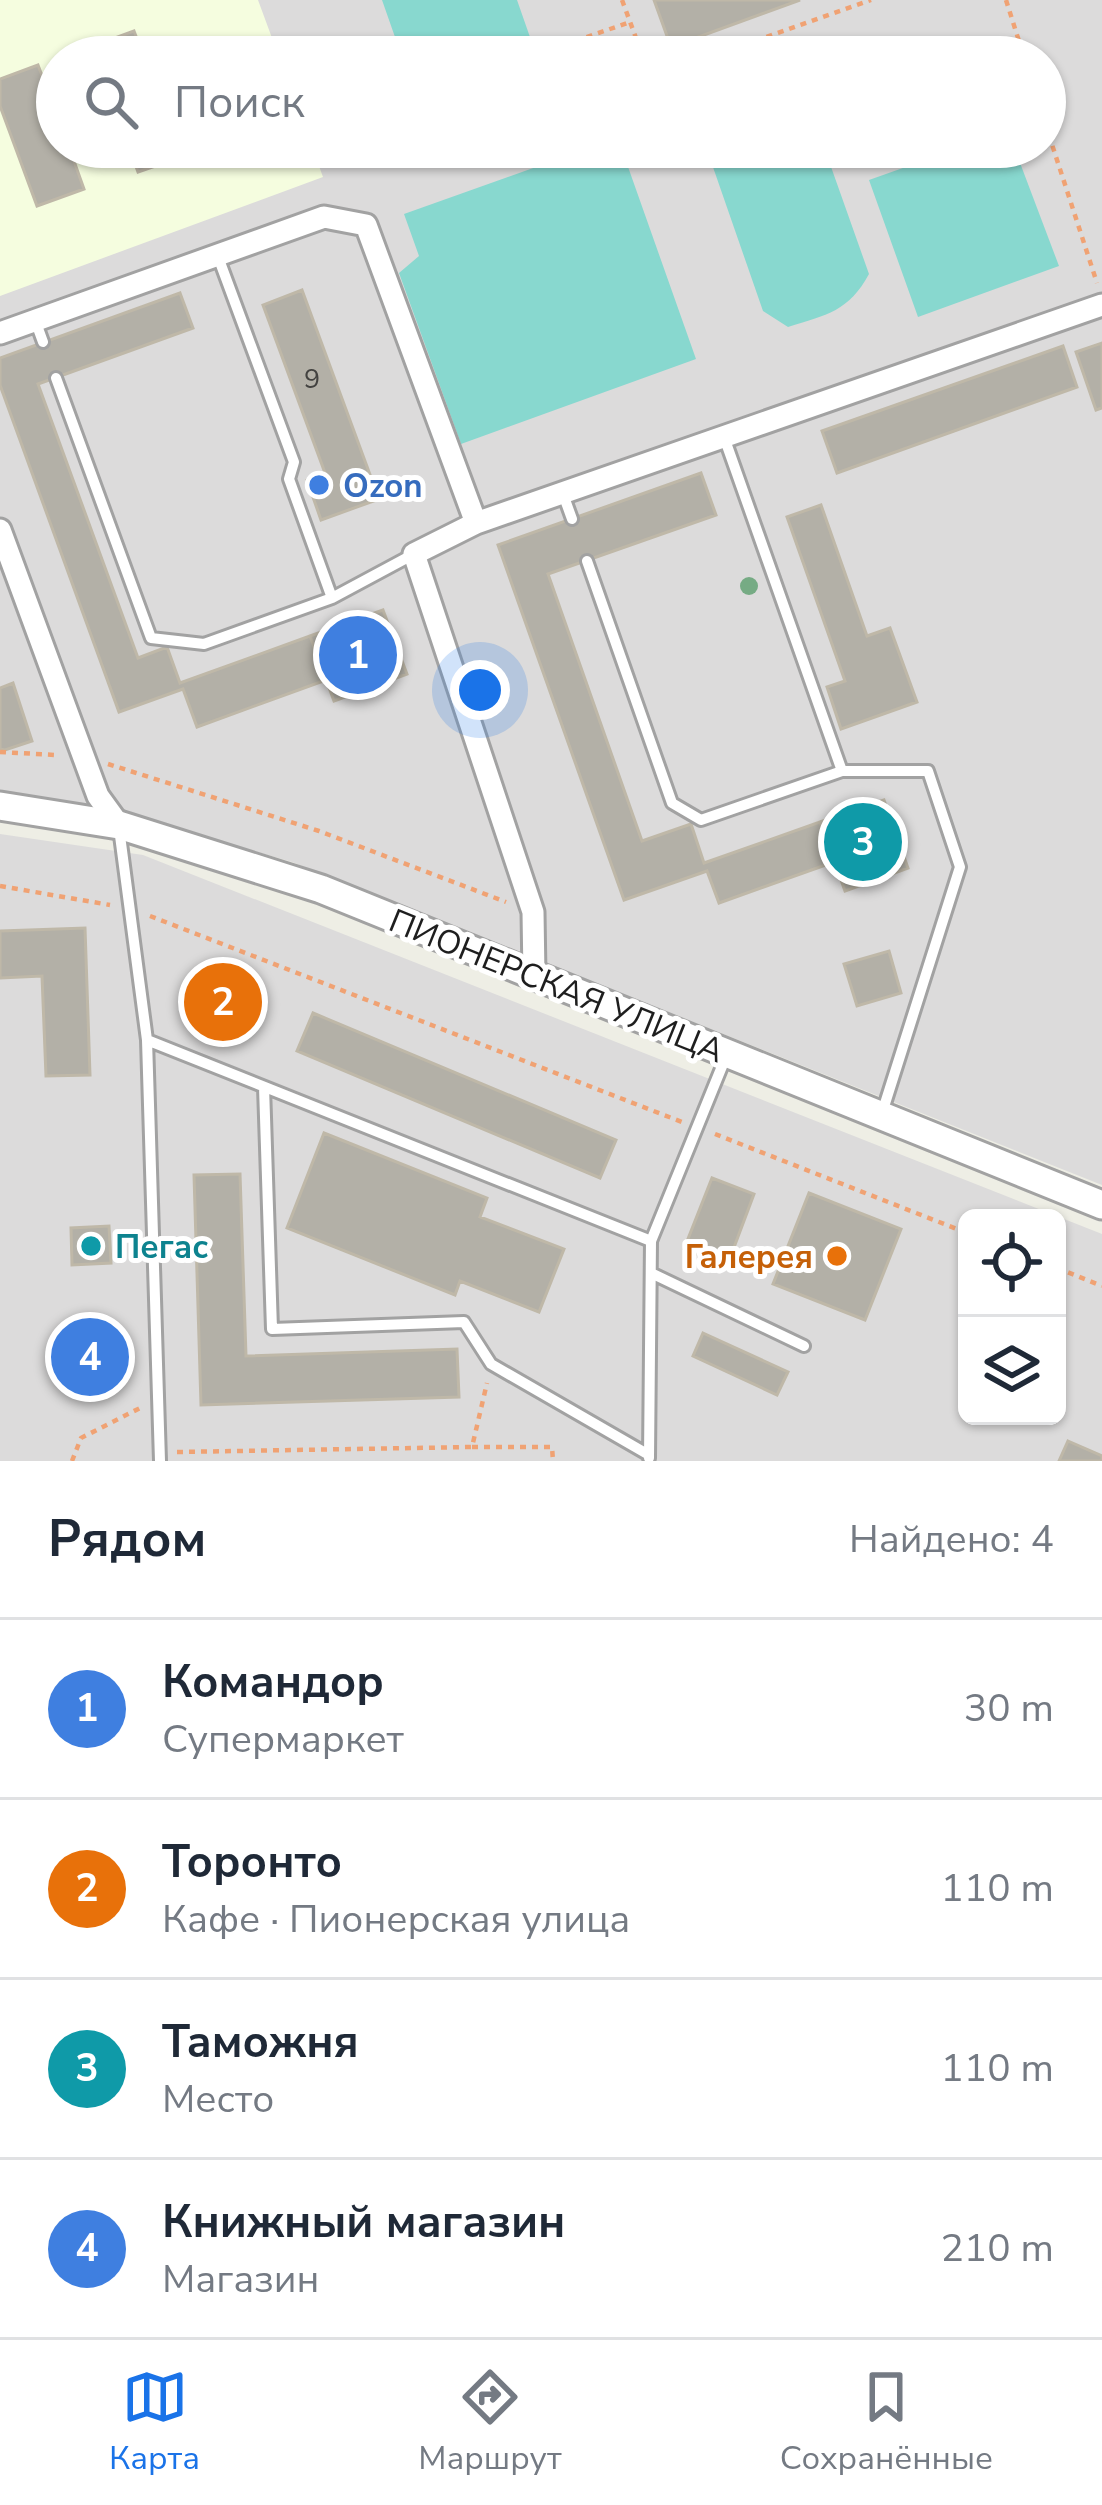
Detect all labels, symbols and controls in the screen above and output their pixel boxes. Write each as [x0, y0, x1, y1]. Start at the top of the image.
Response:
search box [36, 36, 1066, 168]
icon: search [78, 69, 144, 135]
text: Поиск [174, 72, 305, 133]
house number: 9 [304, 361, 320, 398]
place label: Ozon [343, 464, 423, 509]
marker: Ozon [306, 472, 332, 498]
pin: 1 [319, 610, 397, 700]
your location [450, 660, 510, 720]
pin: 3 [824, 797, 902, 887]
street label: ПИОНЕРСКАЯ УЛИЦА [382, 899, 730, 1074]
pin: 2 [184, 957, 262, 1047]
map controls [958, 1209, 1066, 1425]
button: locate [958, 1209, 1066, 1317]
place label: Пегас [115, 1225, 208, 1270]
marker: Пегас [78, 1233, 104, 1259]
place label: Галерея [685, 1235, 813, 1280]
marker: Галерея [824, 1243, 850, 1269]
pin: 4 [51, 1312, 129, 1402]
button: layers [958, 1317, 1066, 1425]
text: Рядом [48, 1504, 206, 1574]
text: Найдено: 4 [849, 1513, 1054, 1566]
text: Командор [162, 1652, 384, 1713]
text: 1 [75, 1682, 99, 1735]
text: 30 m [964, 1682, 1054, 1735]
text: Супермаркет [162, 1713, 404, 1766]
text: Торонто [162, 1832, 342, 1893]
text: 2 [75, 1862, 99, 1915]
text: 110 m [940, 1862, 1054, 1915]
text: Кафе · Пионерская улица [162, 1893, 630, 1946]
text: Таможня [162, 2012, 359, 2073]
text: 3 [75, 2042, 99, 2095]
text: 110 m [940, 2042, 1054, 2095]
text: Место [162, 2073, 274, 2126]
text: Книжный магазин [162, 2192, 565, 2253]
text: 4 [75, 2222, 99, 2275]
text: 210 m [940, 2222, 1054, 2275]
text: Магазин [162, 2253, 319, 2306]
tab: Карта [109, 2364, 200, 2481]
tab: Маршрут [418, 2364, 562, 2481]
tab: Сохранённые [780, 2364, 993, 2481]

